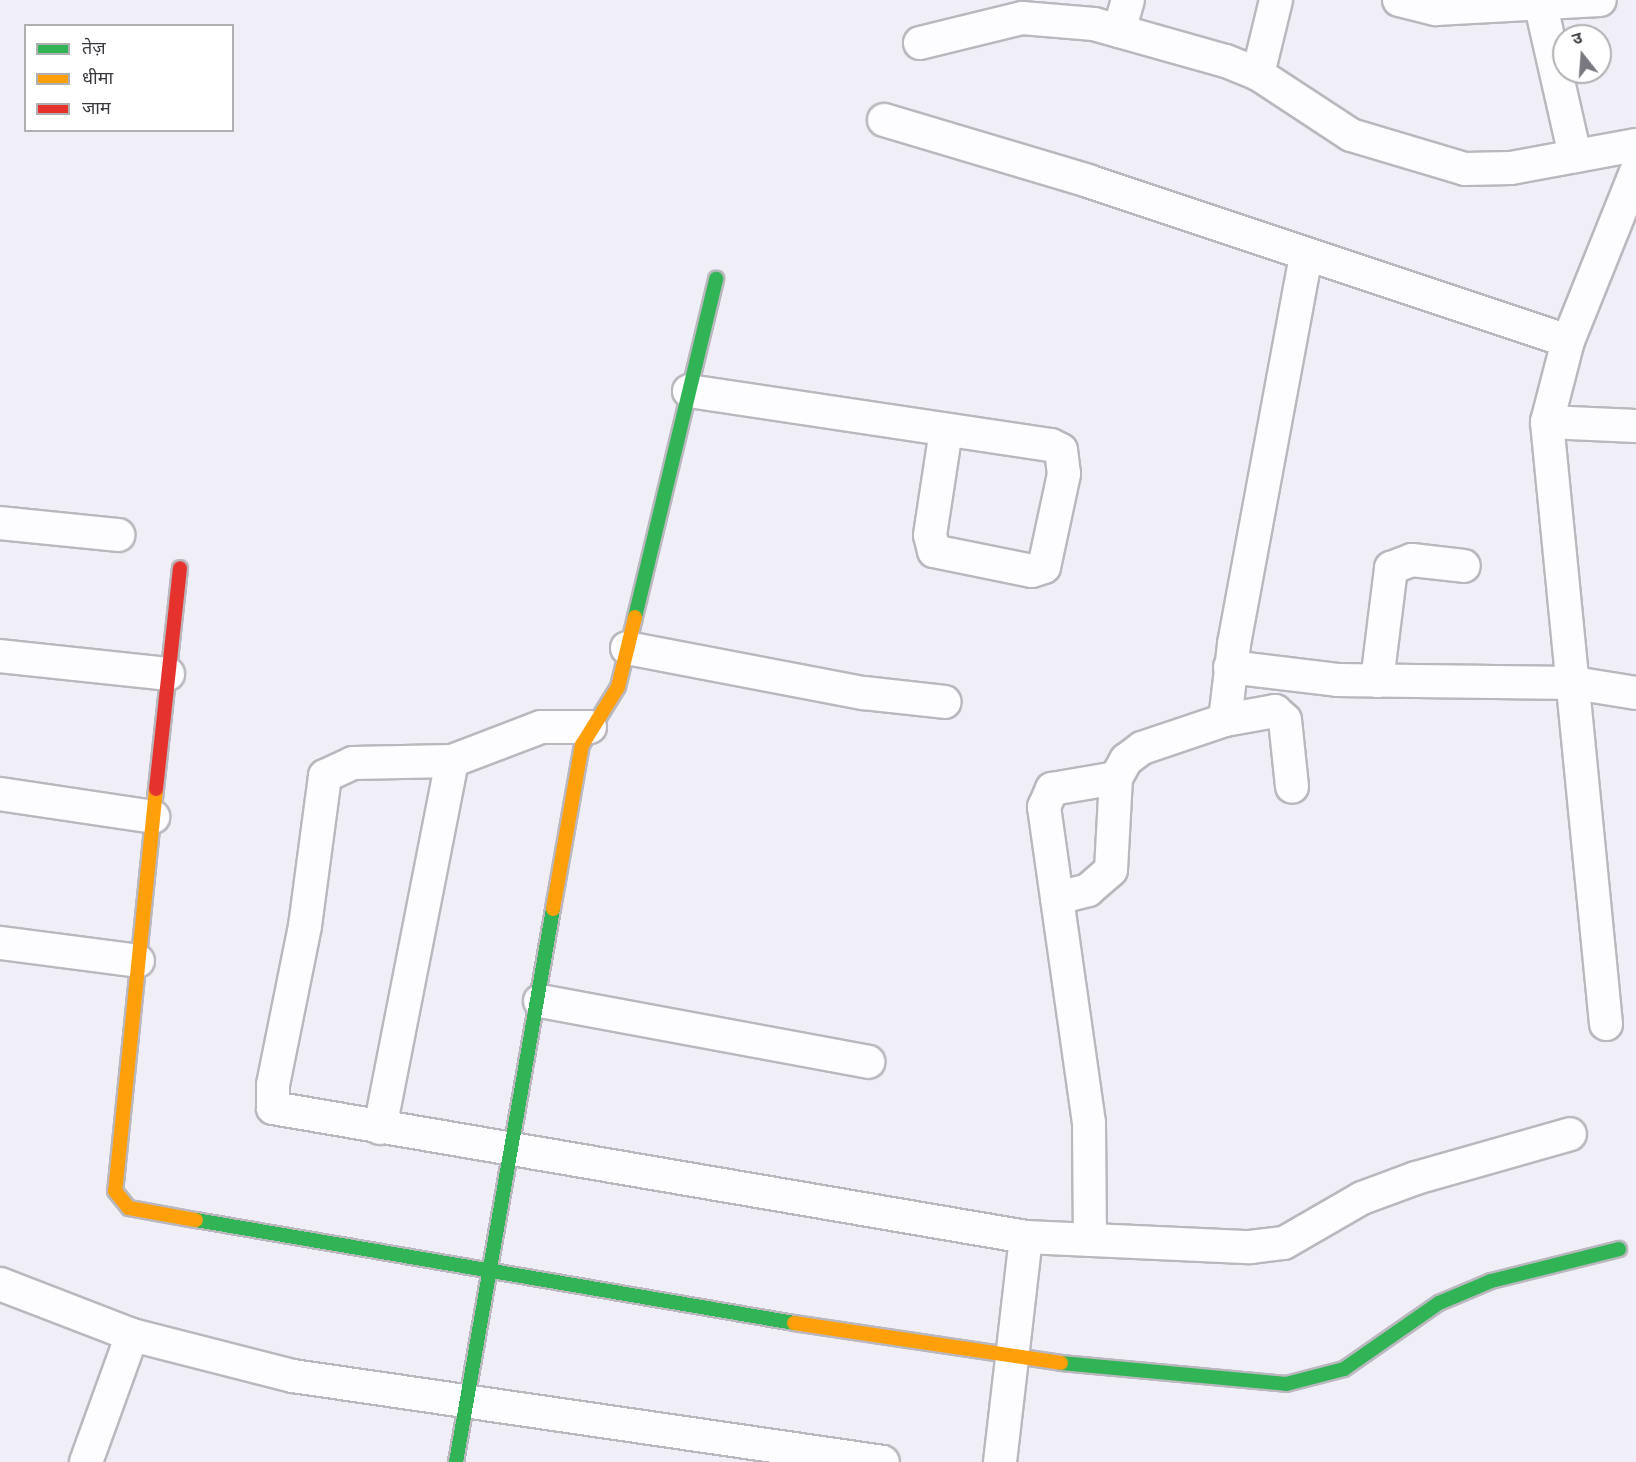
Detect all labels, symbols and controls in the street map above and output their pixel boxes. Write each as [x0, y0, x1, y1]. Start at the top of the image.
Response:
legend [24, 24, 234, 132]
north arrow [1552, 24, 1612, 84]
text: उ [1570, 28, 1584, 49]
text: तेज़ [82, 37, 106, 59]
text: धीमा [82, 67, 113, 89]
text: जाम [82, 97, 111, 119]

